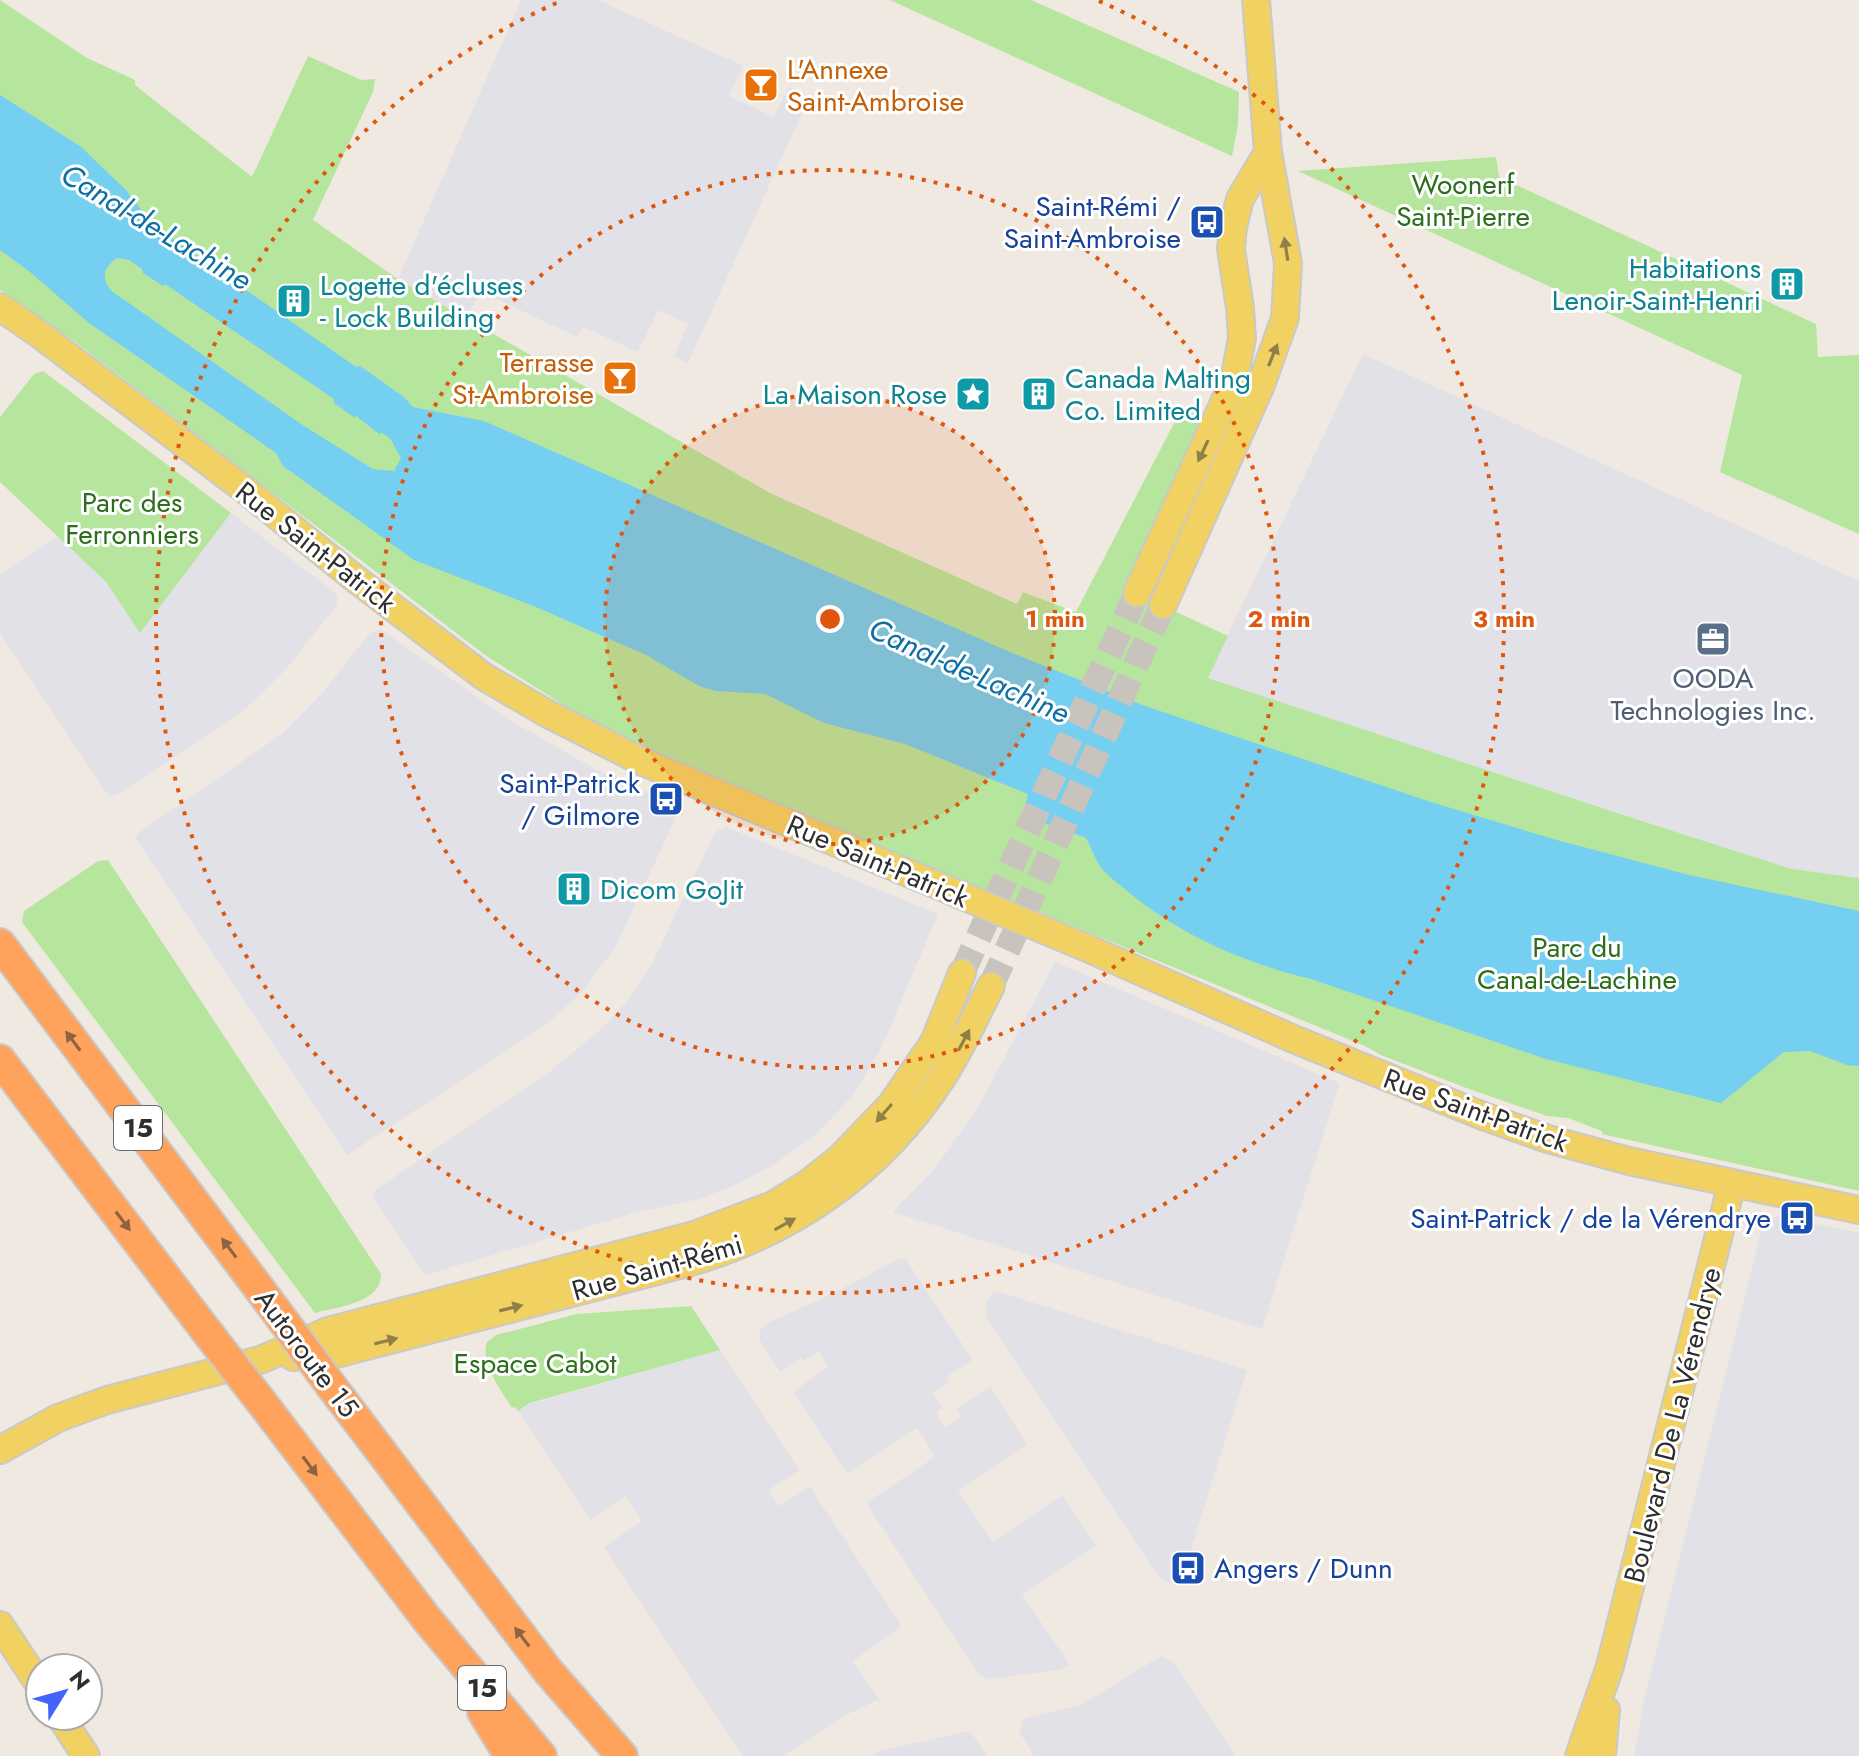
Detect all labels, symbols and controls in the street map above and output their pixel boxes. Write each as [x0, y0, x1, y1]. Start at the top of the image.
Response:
place label: L'Annexe Saint-Ambroise [787, 49, 964, 122]
bar icon: L'Annexe Saint-Ambroise [742, 66, 780, 104]
water label: Canal-de-Lachine [53, 153, 260, 301]
park label: Woonerf Saint-Pierre [1396, 164, 1530, 237]
place label: Saint-Rémi / Saint-Ambroise [1004, 186, 1181, 259]
bus stop icon: Saint-Rémi / Saint-Ambroise [1188, 203, 1226, 241]
one-way arrow [1279, 236, 1291, 261]
place label: Habitations Lenoir-Saint-Henri [1552, 248, 1761, 321]
place label: Logette d'écluses - Lock Building [320, 265, 523, 338]
building icon: Habitations Lenoir-Saint-Henri [1768, 265, 1806, 303]
building icon: Logette d'écluses - Lock Building [275, 282, 313, 320]
place label: Terrasse St-Ambroise [452, 342, 594, 415]
one-way arrow [1267, 343, 1280, 367]
place label: Canada Malting Co. Limited [1065, 358, 1251, 431]
bar icon: Terrasse St-Ambroise [601, 359, 639, 397]
place label: La Maison Rose [763, 374, 947, 415]
place icon: La Maison Rose [954, 375, 992, 413]
building icon: Canada Malting Co. Limited [1020, 375, 1058, 413]
one-way arrow [1196, 440, 1210, 463]
street label: Rue Saint-Patrick [227, 472, 405, 624]
park label: Parc des Ferronniers [65, 482, 199, 555]
text: 1 min [1025, 601, 1085, 636]
text: 2 min [1247, 601, 1311, 636]
text: 3 min [1473, 601, 1535, 636]
centre of rings [816, 605, 844, 633]
water label: Canal-de-Lachine [862, 607, 1076, 734]
office icon: OODA Technologies Inc. [1694, 620, 1732, 658]
place label: OODA Technologies Inc. [1610, 658, 1816, 731]
place label: Saint-Patrick / Gilmore [499, 763, 641, 836]
bus stop icon: Saint-Patrick / Gilmore [647, 780, 685, 818]
street label: Rue Saint-Patrick [781, 805, 976, 918]
place label: Dicom GoJit [600, 869, 743, 910]
building icon: Dicom GoJit [555, 870, 593, 908]
park label: Parc du Canal-de-Lachine [1477, 927, 1677, 1000]
one-way arrow [957, 1029, 970, 1052]
one-way arrow [65, 1031, 81, 1051]
street label: Rue Saint-Patrick [1378, 1058, 1575, 1163]
one-way arrow [876, 1103, 893, 1123]
road number: 15 [114, 1106, 162, 1150]
place label: Saint-Patrick / de la Vérendrye [1410, 1198, 1771, 1239]
bus stop icon: Saint-Patrick / de la Vérendrye [1778, 1199, 1816, 1237]
one-way arrow [115, 1211, 131, 1231]
one-way arrow [774, 1217, 796, 1231]
street label: Rue Saint-Rémi [567, 1224, 747, 1311]
one-way arrow [222, 1238, 238, 1259]
street label: Boulevard De La Vérendrye [1613, 1263, 1732, 1587]
street label: Autoroute 15 [245, 1280, 369, 1426]
one-way arrow [498, 1302, 523, 1314]
one-way arrow [373, 1334, 398, 1347]
park label: Espace Cabot [454, 1343, 617, 1384]
one-way arrow [302, 1456, 318, 1476]
place label: Angers / Dunn [1214, 1548, 1393, 1589]
bus stop icon: Angers / Dunn [1169, 1549, 1207, 1587]
one-way arrow [514, 1627, 530, 1647]
north arrow [24, 1652, 104, 1732]
text: N [62, 1663, 98, 1697]
road number: 15 [458, 1666, 506, 1710]

